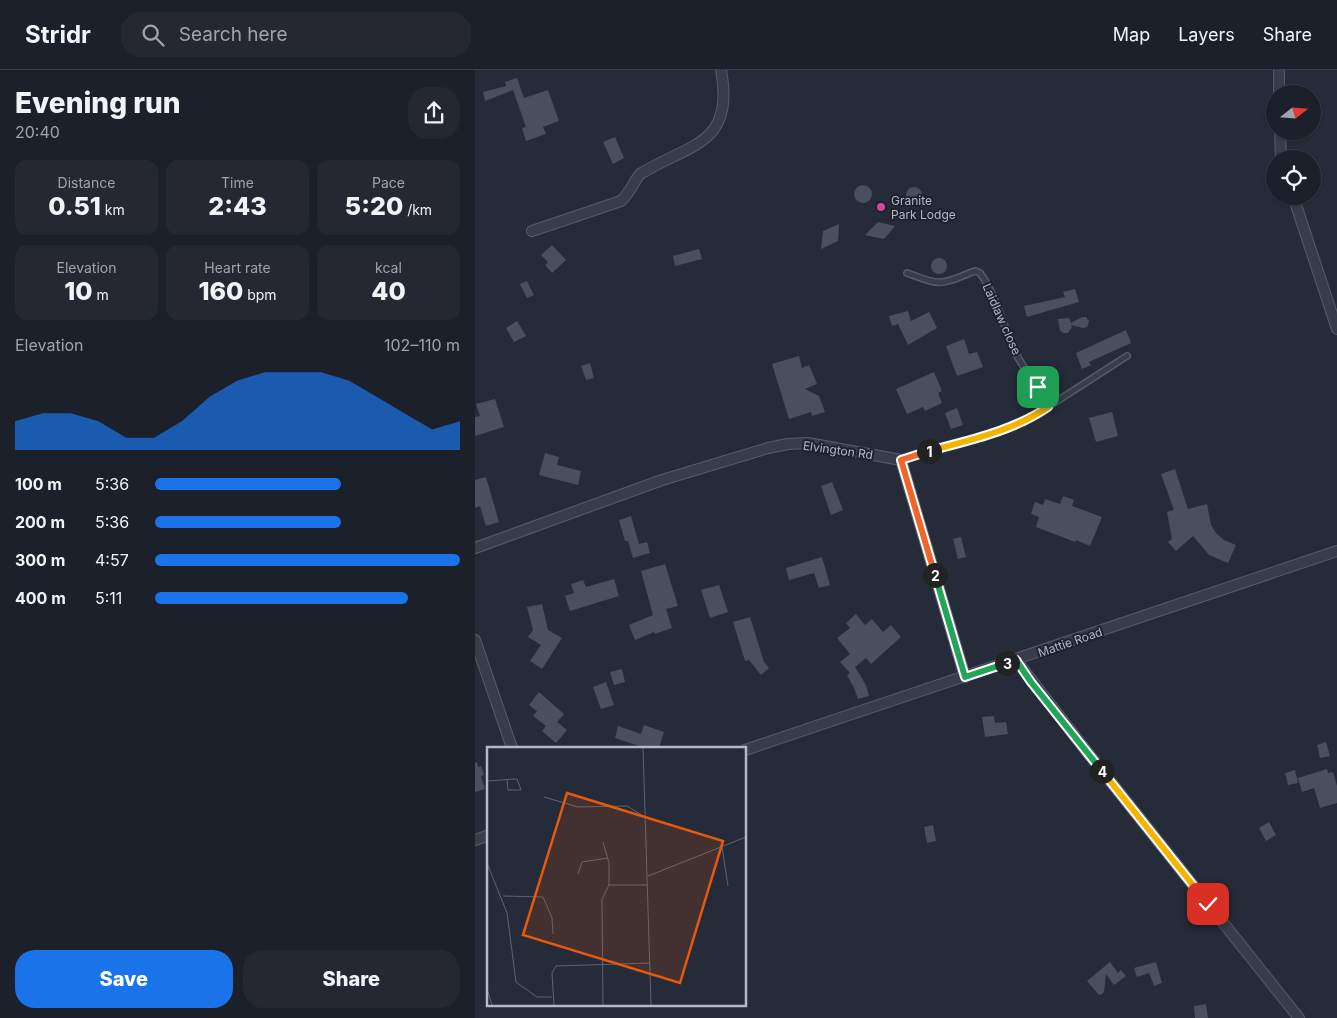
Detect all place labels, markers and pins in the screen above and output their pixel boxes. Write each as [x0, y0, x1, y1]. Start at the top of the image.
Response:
place label: Granite Park Lodge [891, 193, 956, 222]
marker: Granite Park Lodge [875, 201, 887, 213]
pin [1017, 366, 1059, 408]
pin: 1 [917, 438, 941, 464]
pin: 2 [923, 562, 947, 588]
pin: 3 [995, 650, 1019, 676]
pin: 4 [1089, 758, 1115, 784]
pin [1187, 883, 1229, 925]

